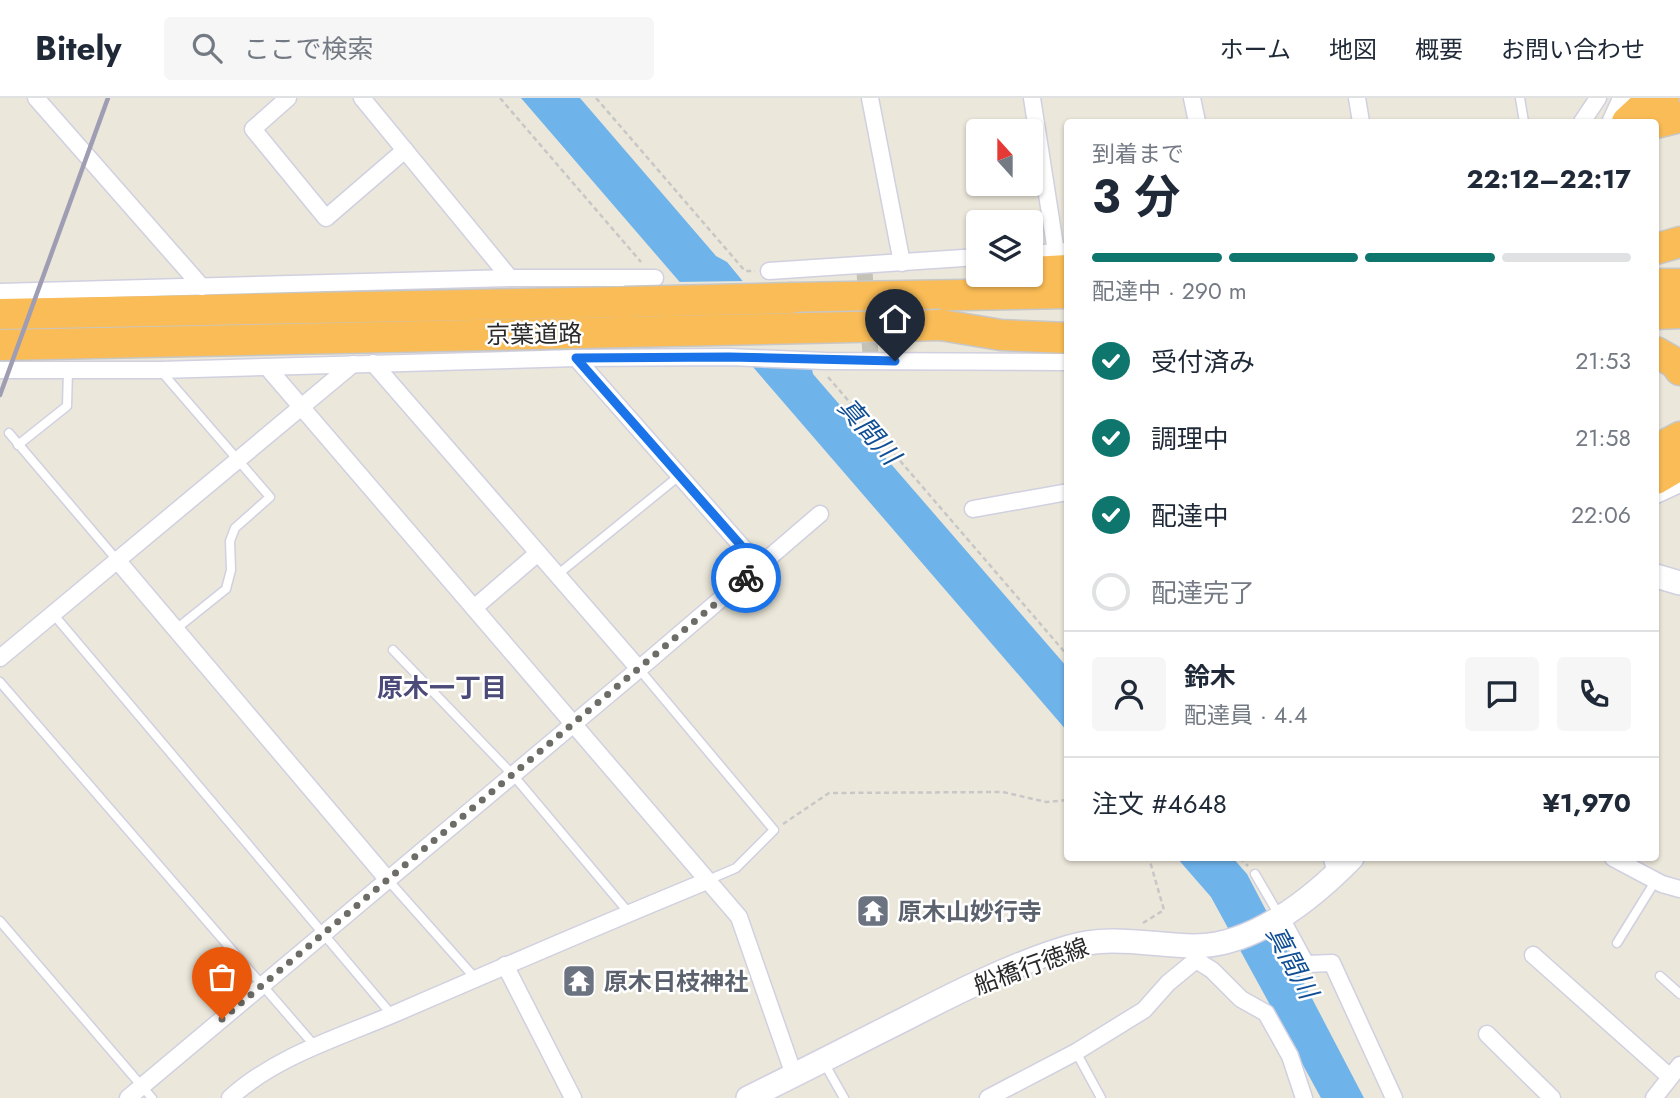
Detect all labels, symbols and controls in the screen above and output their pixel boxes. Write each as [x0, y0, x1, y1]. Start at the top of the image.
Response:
search box [164, 17, 654, 80]
text: Bitely [35, 25, 122, 72]
icon: search [188, 29, 226, 67]
text: ここで検索 [244, 30, 374, 68]
text: ホーム [1220, 32, 1291, 67]
text: 地図 [1329, 32, 1377, 67]
text: 概要 [1415, 32, 1463, 67]
text: お問い合わせ [1501, 32, 1645, 67]
north arrow [966, 119, 1043, 196]
map controls [966, 119, 1043, 287]
text: 到着まで [1092, 137, 1184, 171]
text: 22:12–22:17 [1466, 160, 1631, 198]
text: 3 分 [1092, 164, 1180, 230]
button: layers [966, 210, 1043, 287]
text: 配達中 · 290 m [1092, 274, 1247, 308]
pin [865, 289, 925, 361]
icon: home [876, 300, 914, 338]
street label: 京葉道路 [486, 316, 582, 352]
icon: check [1092, 342, 1130, 380]
text: 受付済み [1151, 343, 1255, 381]
text: 21:53 [1575, 344, 1631, 378]
water label: 真間川 [829, 389, 911, 475]
icon: check [1092, 419, 1130, 457]
text: 調理中 [1151, 420, 1229, 458]
text: 21:58 [1575, 421, 1631, 455]
icon: check [1092, 496, 1130, 534]
text: 配達中 [1151, 497, 1229, 535]
text: 22:06 [1571, 498, 1631, 532]
courier [711, 543, 781, 613]
icon: bike [727, 559, 765, 597]
text: 配達完了 [1151, 574, 1255, 612]
button: person [1092, 657, 1166, 731]
button: chat [1465, 657, 1539, 731]
button: phone [1557, 657, 1631, 731]
text: 鈴木 [1184, 658, 1236, 696]
district label: 原木一丁目 [377, 669, 507, 707]
text: 配達員 · 4.4 [1184, 698, 1307, 732]
text: ¥1,970 [1542, 784, 1631, 822]
text: 注文 #4648 [1092, 785, 1227, 823]
temple icon: 原木山妙行寺 [854, 892, 892, 930]
place label: 原木山妙行寺 [898, 894, 1042, 929]
water label: 真間川 [1257, 919, 1328, 1008]
street label: 船橋行徳線 [969, 929, 1093, 1003]
pin [192, 947, 252, 1019]
icon: bag [203, 958, 241, 996]
temple icon: 原木日枝神社 [560, 962, 598, 1000]
place label: 原木日枝神社 [604, 964, 748, 999]

